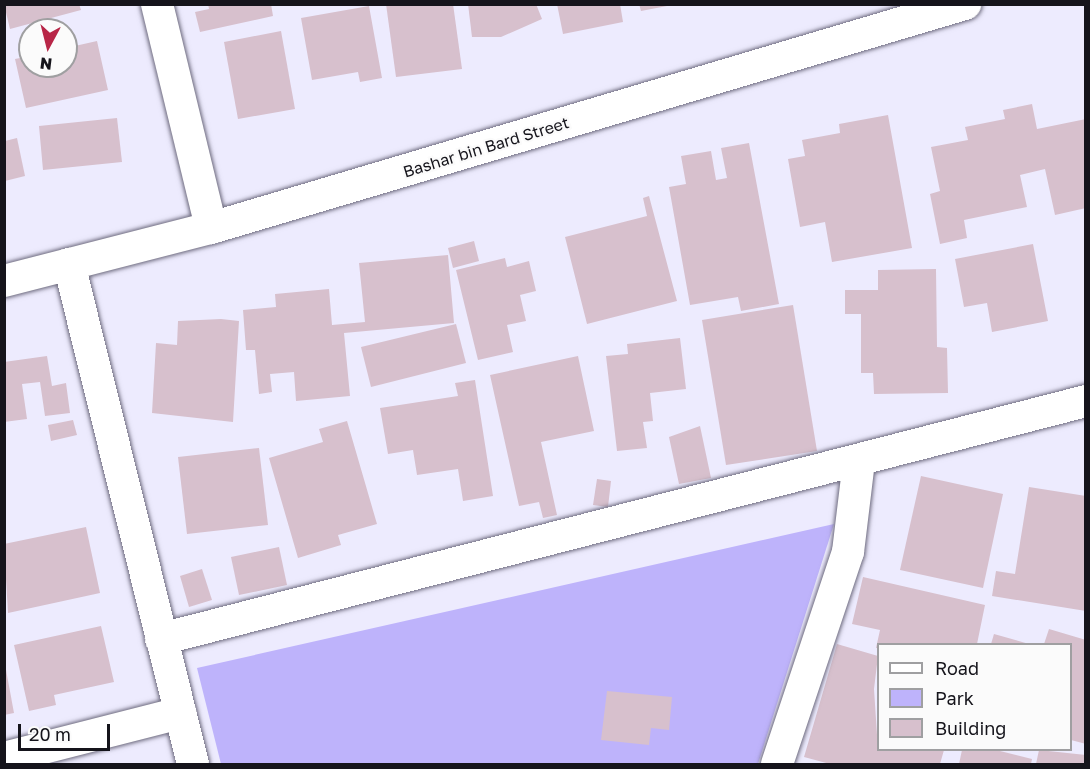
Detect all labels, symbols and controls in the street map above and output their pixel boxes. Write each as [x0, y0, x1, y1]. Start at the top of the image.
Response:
north arrow [18, 18, 78, 78]
text: N [39, 53, 53, 75]
street label: Bashar bin Bard Street [401, 113, 571, 181]
legend [877, 643, 1072, 751]
text: Road [935, 657, 979, 679]
text: Park [935, 687, 974, 709]
scale bar [21, 712, 112, 750]
text: Building [935, 717, 1006, 739]
text: 20 m [29, 723, 71, 745]

